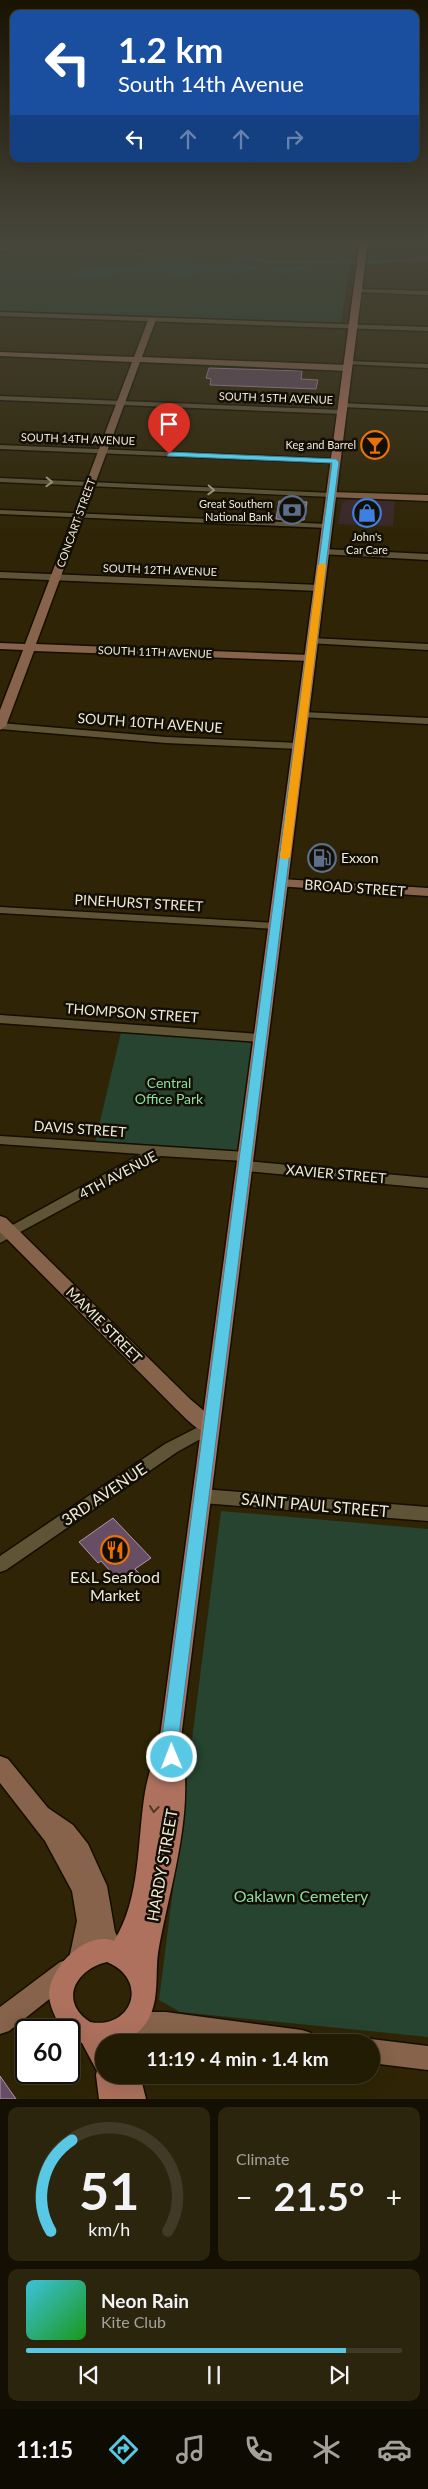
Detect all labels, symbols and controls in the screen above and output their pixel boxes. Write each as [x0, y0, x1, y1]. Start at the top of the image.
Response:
text: 1.2 km [118, 28, 223, 70]
icon: left [35, 30, 100, 95]
text: South 14th Avenue [118, 70, 304, 97]
icon: left [121, 125, 149, 153]
icon: ahead [174, 125, 202, 153]
icon: ahead [227, 125, 255, 153]
icon: right [280, 125, 308, 153]
street label: SOUTH 15TH AVENUE [219, 389, 333, 406]
pin [148, 403, 190, 454]
icon: arrive [155, 410, 183, 438]
street label: SOUTH 14TH AVENUE [21, 430, 135, 447]
bar icon: Keg and Barrel [360, 430, 390, 460]
place label: Keg and Barrel [286, 438, 356, 451]
street label: CONCART STREET [53, 476, 98, 569]
one-way arrow [45, 477, 53, 487]
one-way arrow [207, 484, 215, 495]
bank icon: Great Southern National Bank [277, 495, 307, 525]
place label: Great Southern National Bank [199, 497, 273, 523]
shop icon: John's Car Care [352, 498, 382, 528]
place label: John's Car Care [346, 530, 388, 556]
street label: SOUTH 12TH AVENUE [103, 561, 217, 578]
street label: SOUTH 11TH AVENUE [98, 643, 212, 660]
street label: SOUTH 10TH AVENUE [77, 709, 223, 736]
fuel station icon: Exxon [307, 843, 337, 873]
place label: Exxon [341, 849, 378, 866]
street label: BROAD STREET [304, 875, 407, 900]
street label: PINEHURST STREET [74, 891, 205, 914]
street label: THOMPSON STREET [65, 999, 200, 1026]
park label: Central Office Park [135, 1074, 204, 1107]
street label: DAVIS STREET [33, 1117, 128, 1140]
street label: 4TH AVENUE [76, 1147, 160, 1202]
street label: XAVIER STREET [285, 1161, 388, 1186]
street label: MAMIE STREET [63, 1283, 146, 1367]
street label: 3RD AVENUE [58, 1458, 150, 1529]
street label: SAINT PAUL STREET [240, 1489, 390, 1520]
restaurant icon: E&L Seafood Market [100, 1535, 130, 1565]
place label: E&L Seafood Market [70, 1567, 160, 1604]
position arrow [145, 1730, 197, 1782]
one-way arrow [149, 1805, 160, 1813]
street label: HARDY STREET [142, 1807, 181, 1923]
park label: Oaklawn Cemetery [234, 1886, 369, 1905]
speed limit sign: 60 [15, 2019, 80, 2084]
text: 11:19 · 4 min · 1.4 km [146, 2047, 329, 2070]
text: Climate [236, 2149, 289, 2168]
text: 51 [79, 2159, 139, 2221]
text: 21.5° [274, 2173, 364, 2219]
text: − [236, 2180, 252, 2214]
text: + [386, 2180, 402, 2214]
text: km/h [88, 2218, 130, 2240]
text: Neon Rain [101, 2289, 189, 2312]
text: Kite Club [101, 2312, 166, 2331]
icon: previous [75, 2361, 103, 2389]
icon: pause [200, 2361, 228, 2389]
icon: next [325, 2361, 353, 2389]
icon: directions [106, 2432, 141, 2467]
icon: music [173, 2432, 208, 2467]
icon: phone [241, 2432, 276, 2467]
icon: climate [309, 2432, 344, 2467]
icon: car [377, 2432, 412, 2467]
text: 11:15 [16, 2436, 73, 2463]

